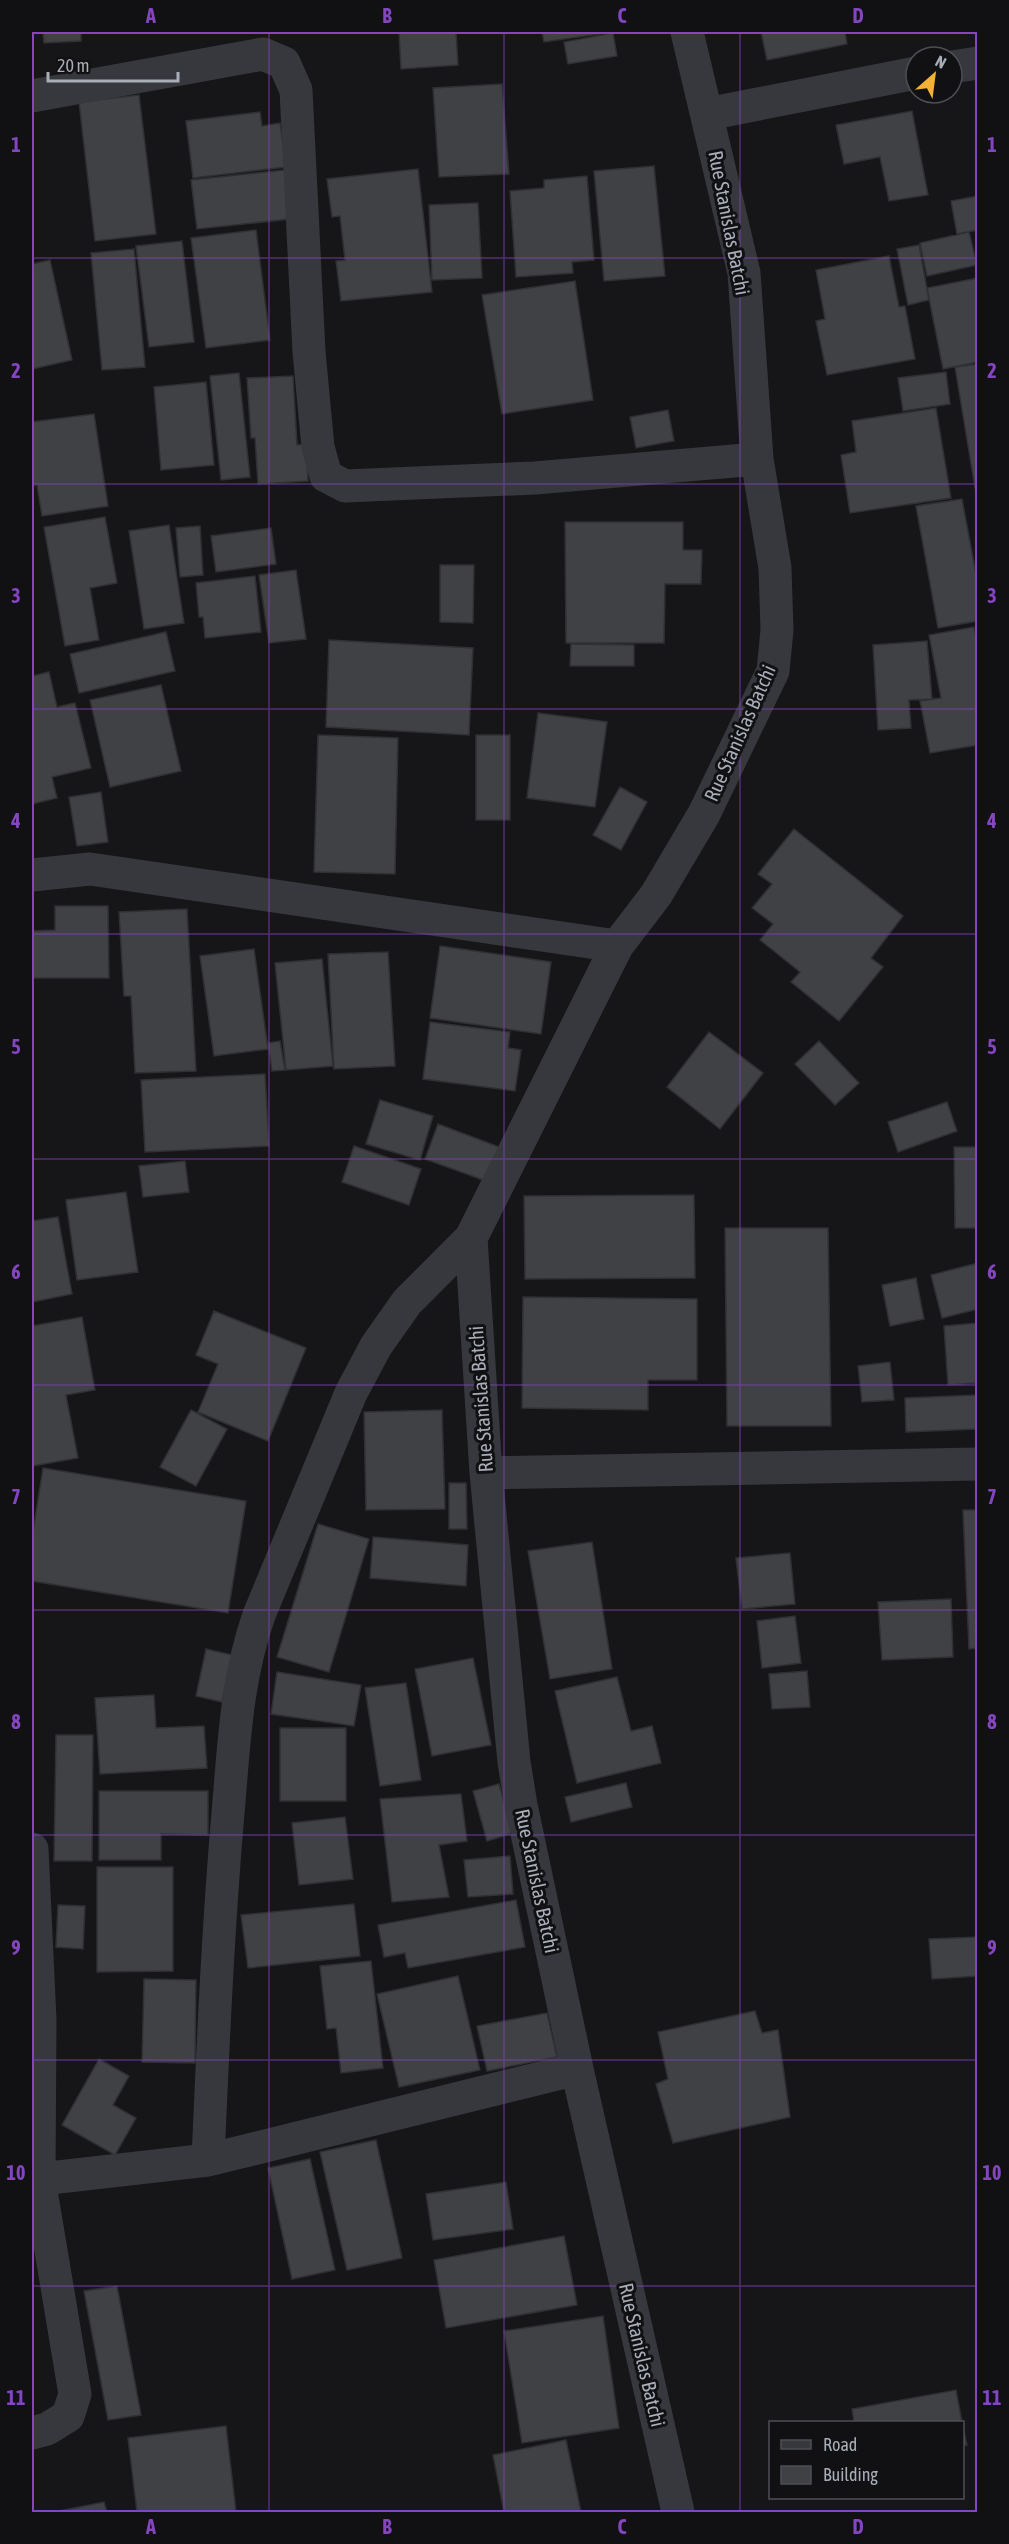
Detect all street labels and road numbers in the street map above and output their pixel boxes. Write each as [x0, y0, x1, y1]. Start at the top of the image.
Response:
street label: Rue Stanislas Batchi [704, 149, 755, 297]
street label: Rue Stanislas Batchi [699, 661, 780, 805]
street label: Rue Stanislas Batchi [464, 1325, 497, 1473]
street label: Rue Stanislas Batchi [511, 1807, 564, 1955]
street label: Rue Stanislas Batchi [615, 2281, 670, 2429]

